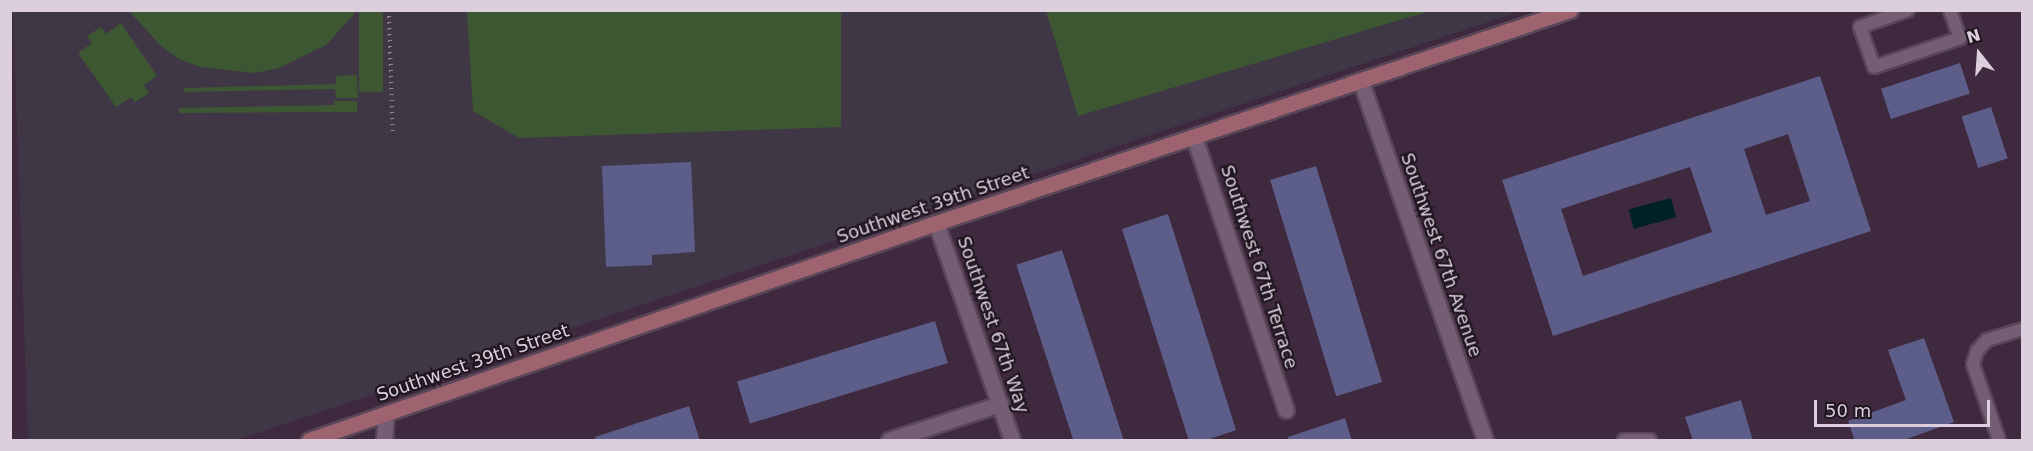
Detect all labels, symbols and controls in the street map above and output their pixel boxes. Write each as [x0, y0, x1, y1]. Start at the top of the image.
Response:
north arrow [1949, 24, 2009, 84]
text: N [1964, 25, 1983, 47]
street label: Southwest 67th Avenue [1396, 150, 1486, 360]
street label: Southwest 39th Street [834, 162, 1032, 248]
street label: Southwest 67th Terrace [1216, 162, 1302, 372]
street label: Southwest 67th Way [953, 234, 1033, 416]
street label: Southwest 39th Street [374, 320, 572, 406]
scale bar [1817, 388, 1992, 426]
text: 50 m [1825, 400, 1871, 421]

